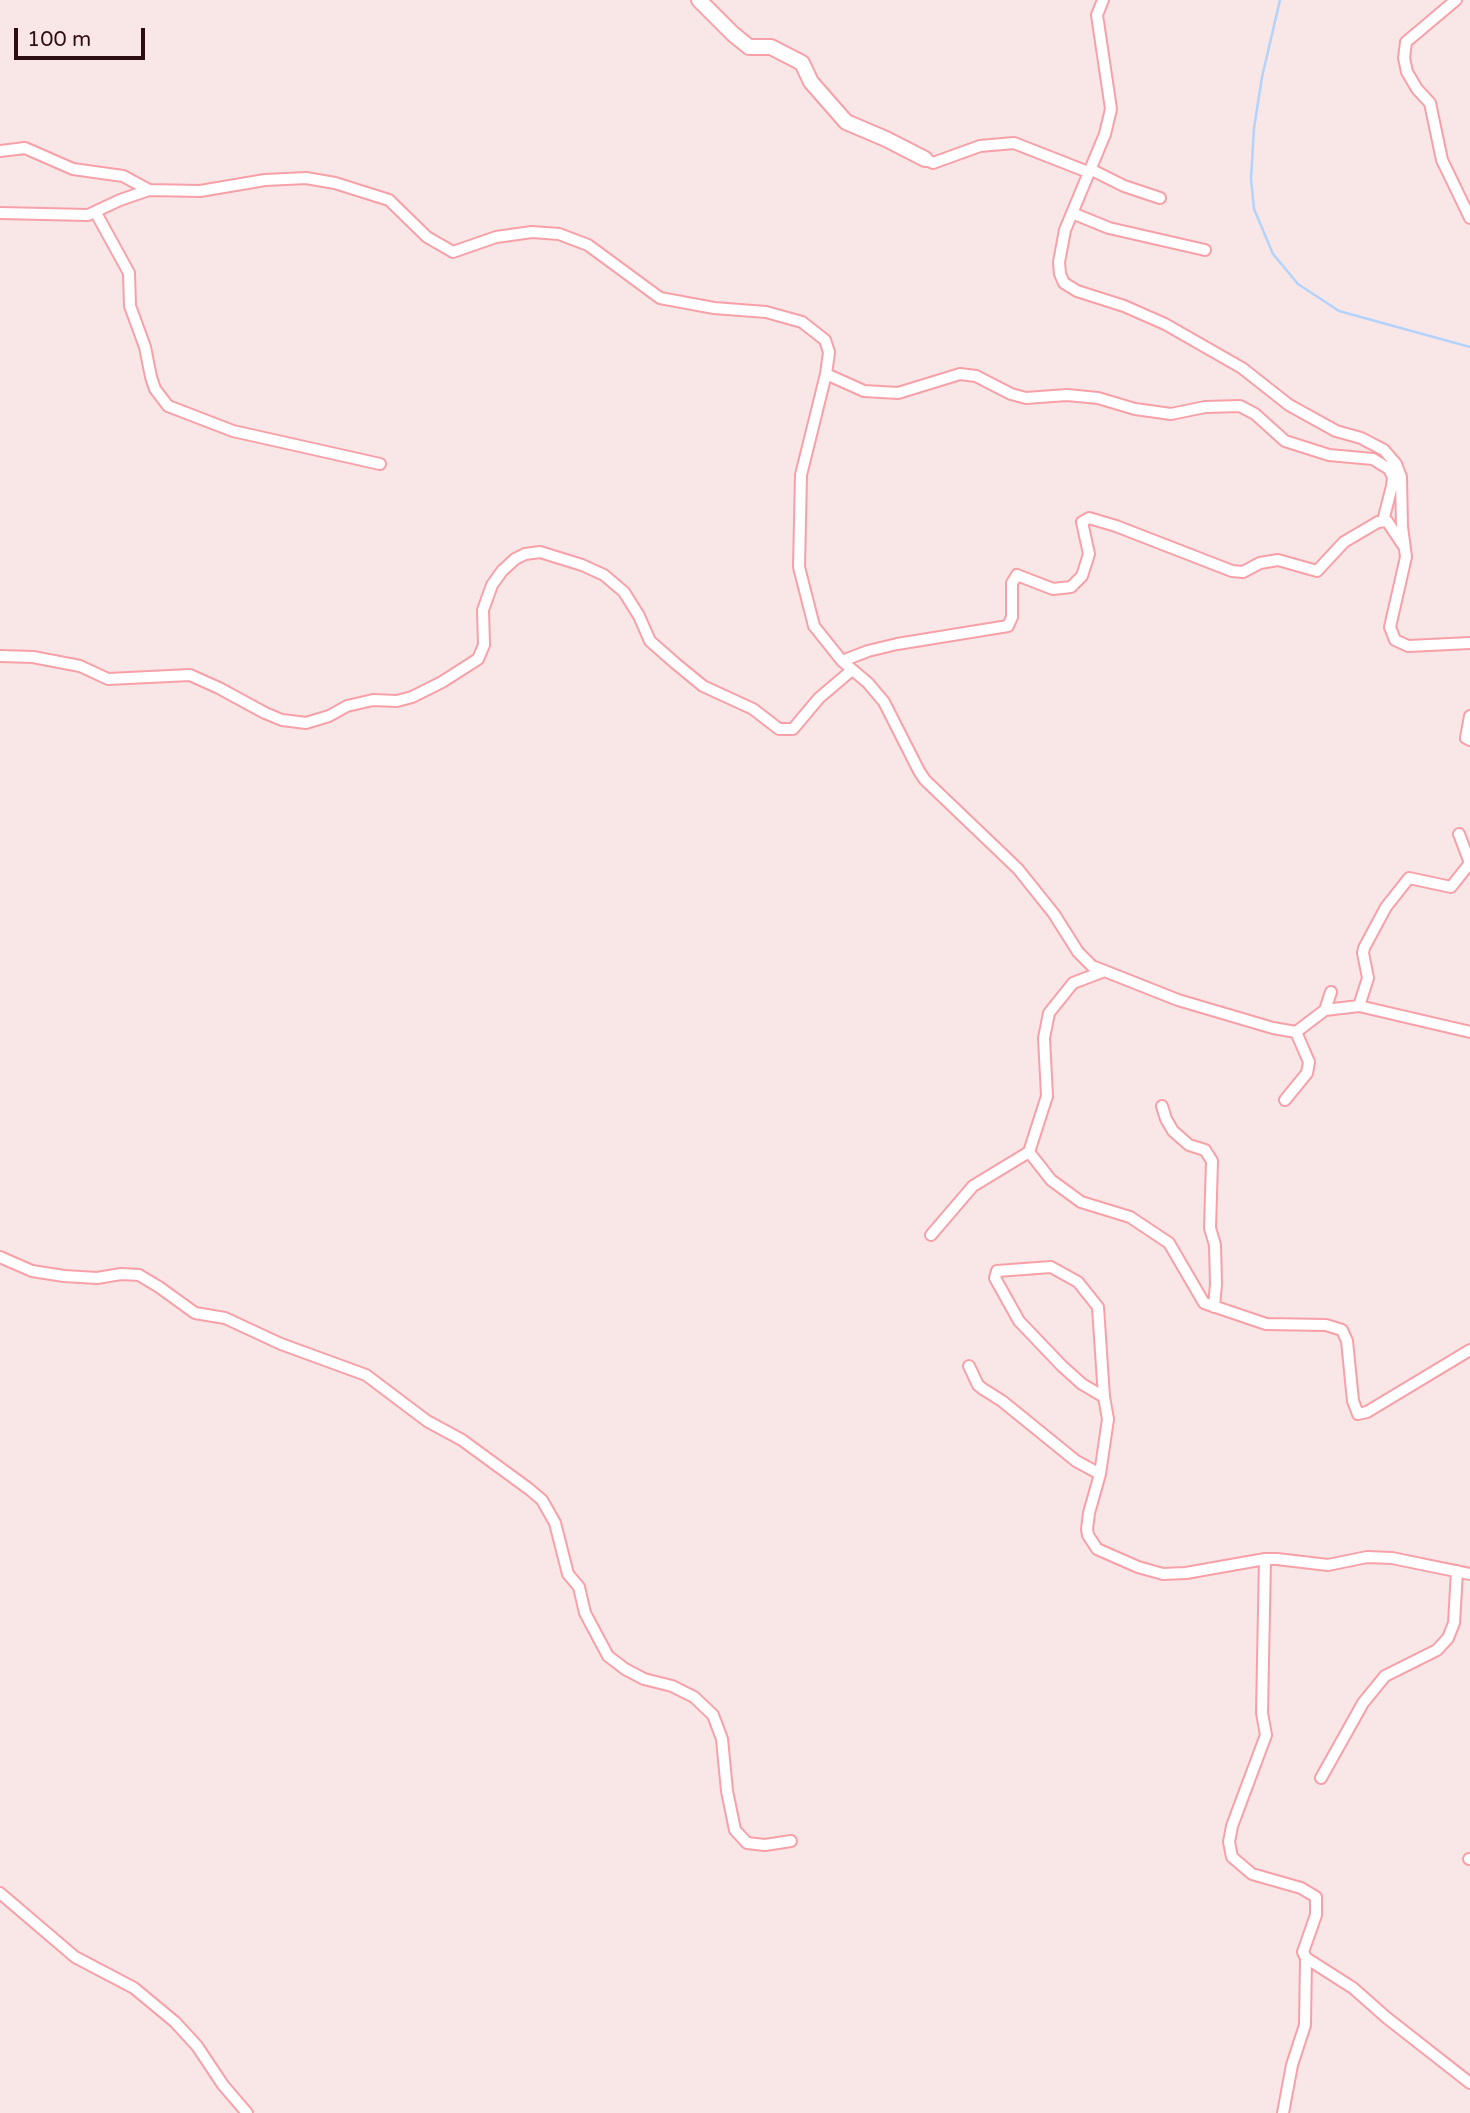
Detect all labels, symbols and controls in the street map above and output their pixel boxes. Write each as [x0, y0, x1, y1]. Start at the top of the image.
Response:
scale bar [18, 14, 149, 58]
text: 100 m [27, 27, 91, 52]

